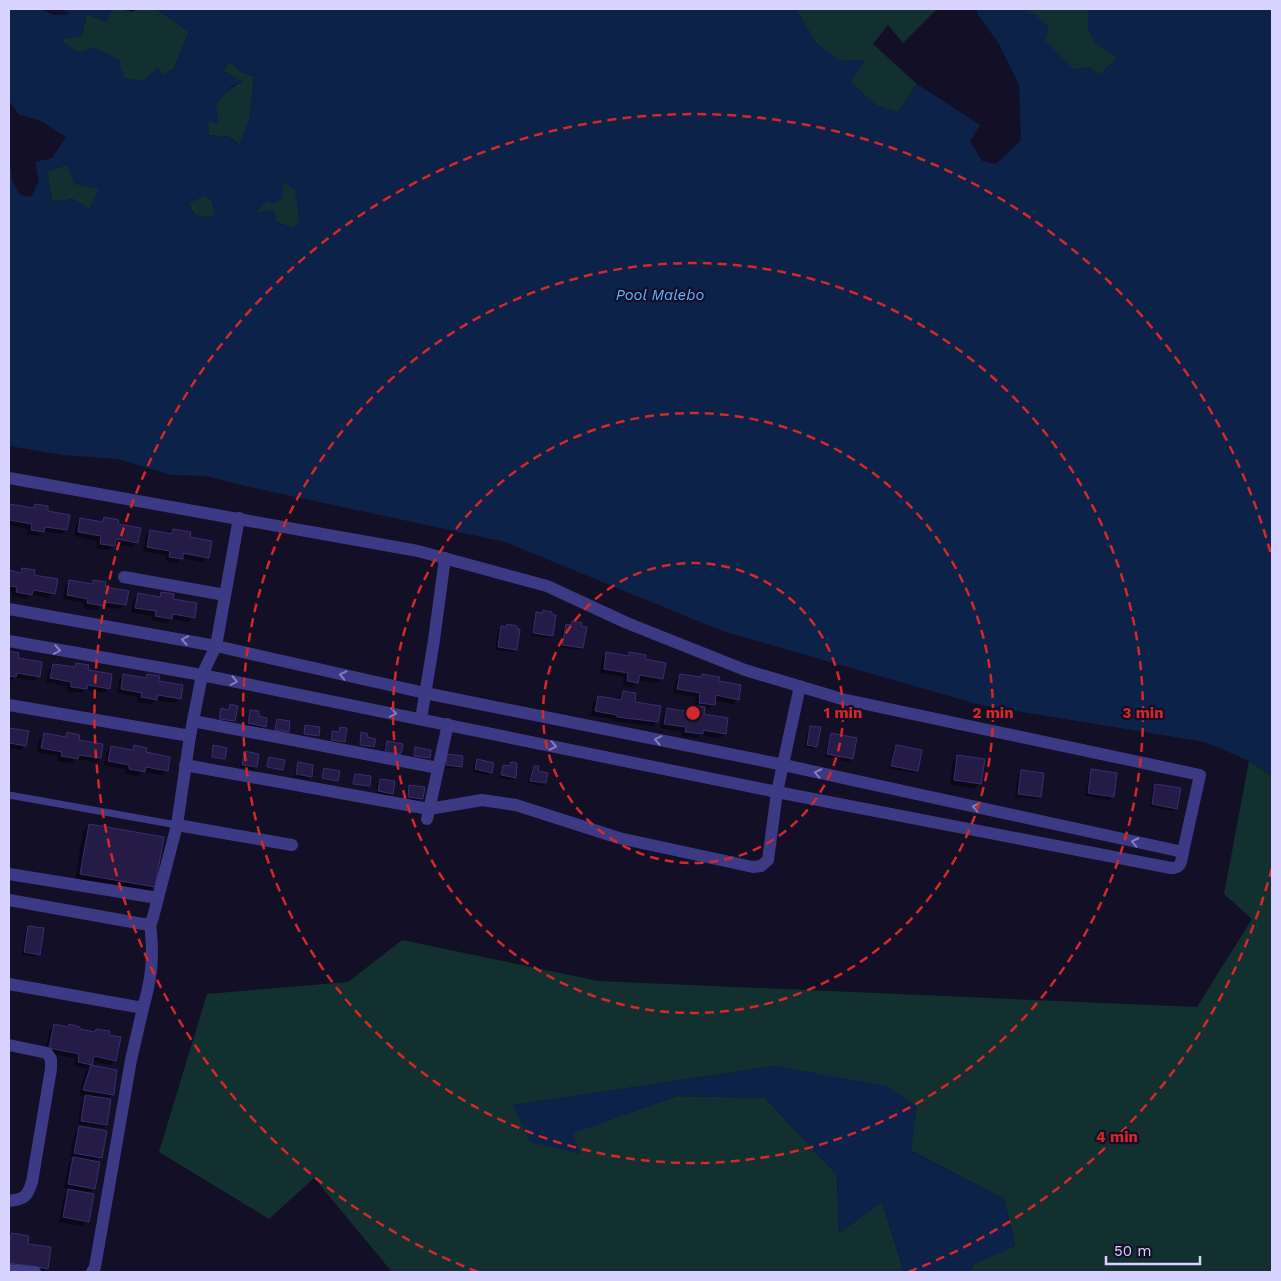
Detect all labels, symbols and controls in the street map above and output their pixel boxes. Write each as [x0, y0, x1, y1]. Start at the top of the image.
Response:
water label: Pool Malebo [616, 286, 704, 304]
one-way arrow [180, 636, 189, 646]
one-way arrow [52, 644, 61, 654]
one-way arrow [339, 670, 348, 681]
one-way arrow [230, 675, 238, 686]
centre of rings [684, 704, 702, 722]
text: 1 min [824, 704, 862, 722]
text: 2 min [972, 704, 1014, 722]
text: 3 min [1123, 704, 1163, 722]
one-way arrow [389, 707, 398, 718]
one-way arrow [654, 735, 663, 746]
one-way arrow [548, 740, 557, 751]
one-way arrow [813, 768, 822, 779]
one-way arrow [972, 802, 981, 813]
one-way arrow [1131, 837, 1140, 848]
text: 4 min [1096, 1128, 1138, 1146]
scale bar [1106, 1234, 1200, 1266]
text: 50 m [1114, 1242, 1151, 1260]

